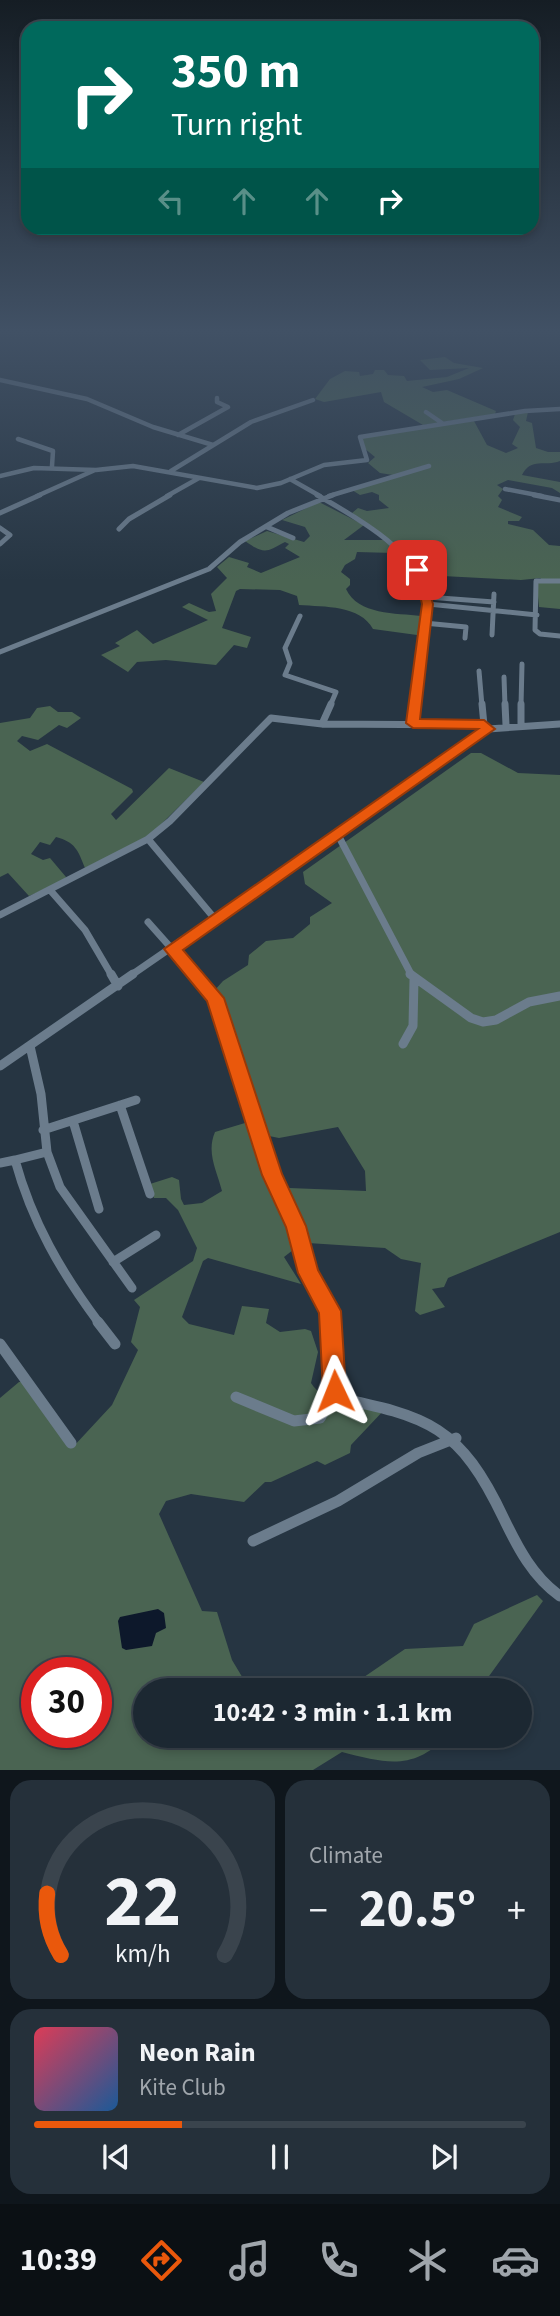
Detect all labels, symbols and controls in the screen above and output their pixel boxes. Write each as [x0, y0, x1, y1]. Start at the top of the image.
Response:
text: 350 m [171, 37, 300, 107]
icon: right [56, 49, 147, 140]
text: Turn right [171, 102, 302, 148]
icon: left [152, 182, 190, 220]
icon: ahead [225, 182, 263, 220]
icon: ahead [298, 182, 336, 220]
icon: right [371, 182, 409, 220]
pin [387, 540, 447, 600]
icon: arrive [398, 551, 436, 589]
position arrow [298, 1354, 372, 1428]
speed limit sign: 30 [21, 1657, 112, 1748]
text: 10:42 · 3 min · 1.1 km [213, 1694, 452, 1731]
text: Climate [309, 1839, 383, 1872]
text: 22 [104, 1851, 181, 1955]
text: 20.5° [359, 1873, 476, 1947]
text: − [309, 1884, 328, 1938]
text: + [507, 1884, 526, 1938]
text: km/h [115, 1936, 170, 1972]
text: Neon Rain [139, 2034, 256, 2071]
text: Kite Club [139, 2071, 226, 2104]
icon: previous [97, 2138, 135, 2176]
icon: pause [261, 2138, 299, 2176]
icon: next [425, 2138, 463, 2176]
icon: directions [137, 2236, 186, 2285]
icon: music [225, 2236, 274, 2285]
icon: phone [314, 2236, 363, 2285]
icon: climate [403, 2236, 452, 2285]
icon: car [491, 2236, 540, 2285]
text: 10:39 [20, 2237, 97, 2283]

